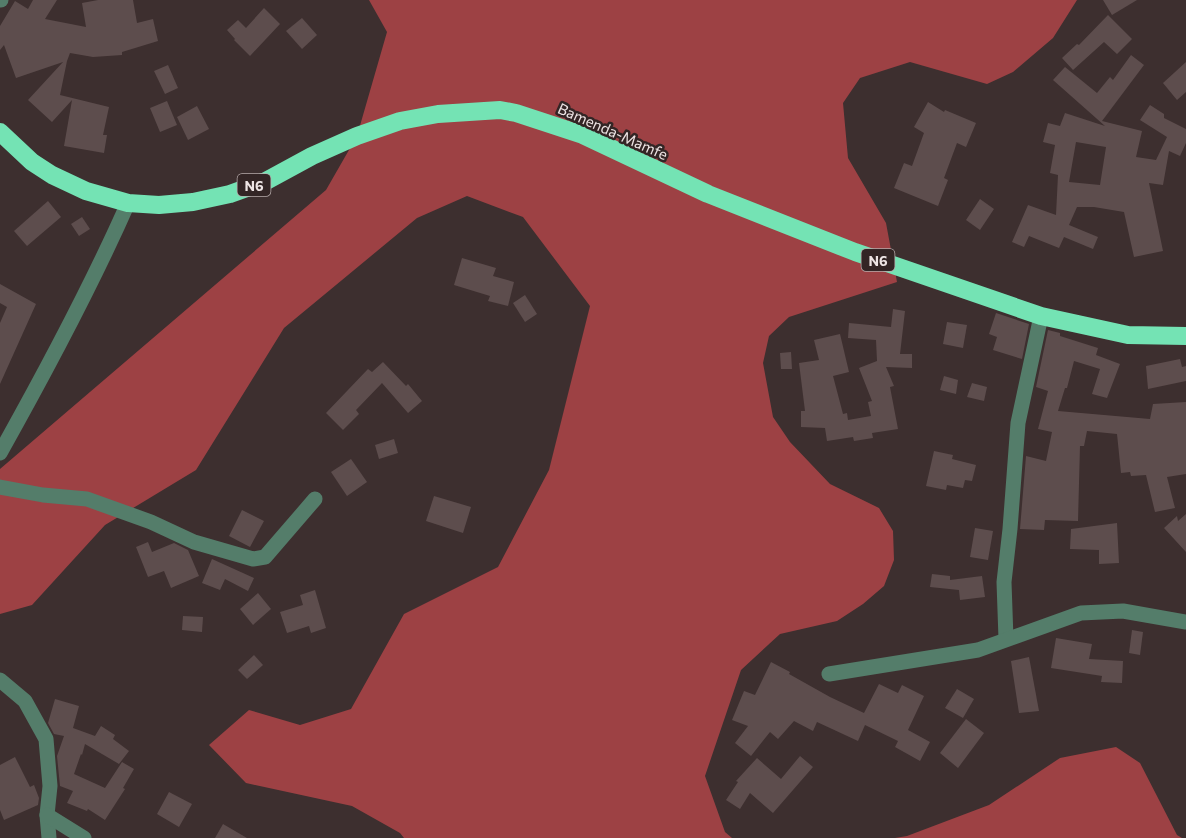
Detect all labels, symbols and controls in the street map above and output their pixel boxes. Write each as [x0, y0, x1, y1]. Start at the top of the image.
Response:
street label: Bamenda-Mamfe [555, 99, 671, 163]
road number: N6 [238, 174, 270, 196]
road number: N6 [862, 249, 894, 271]

